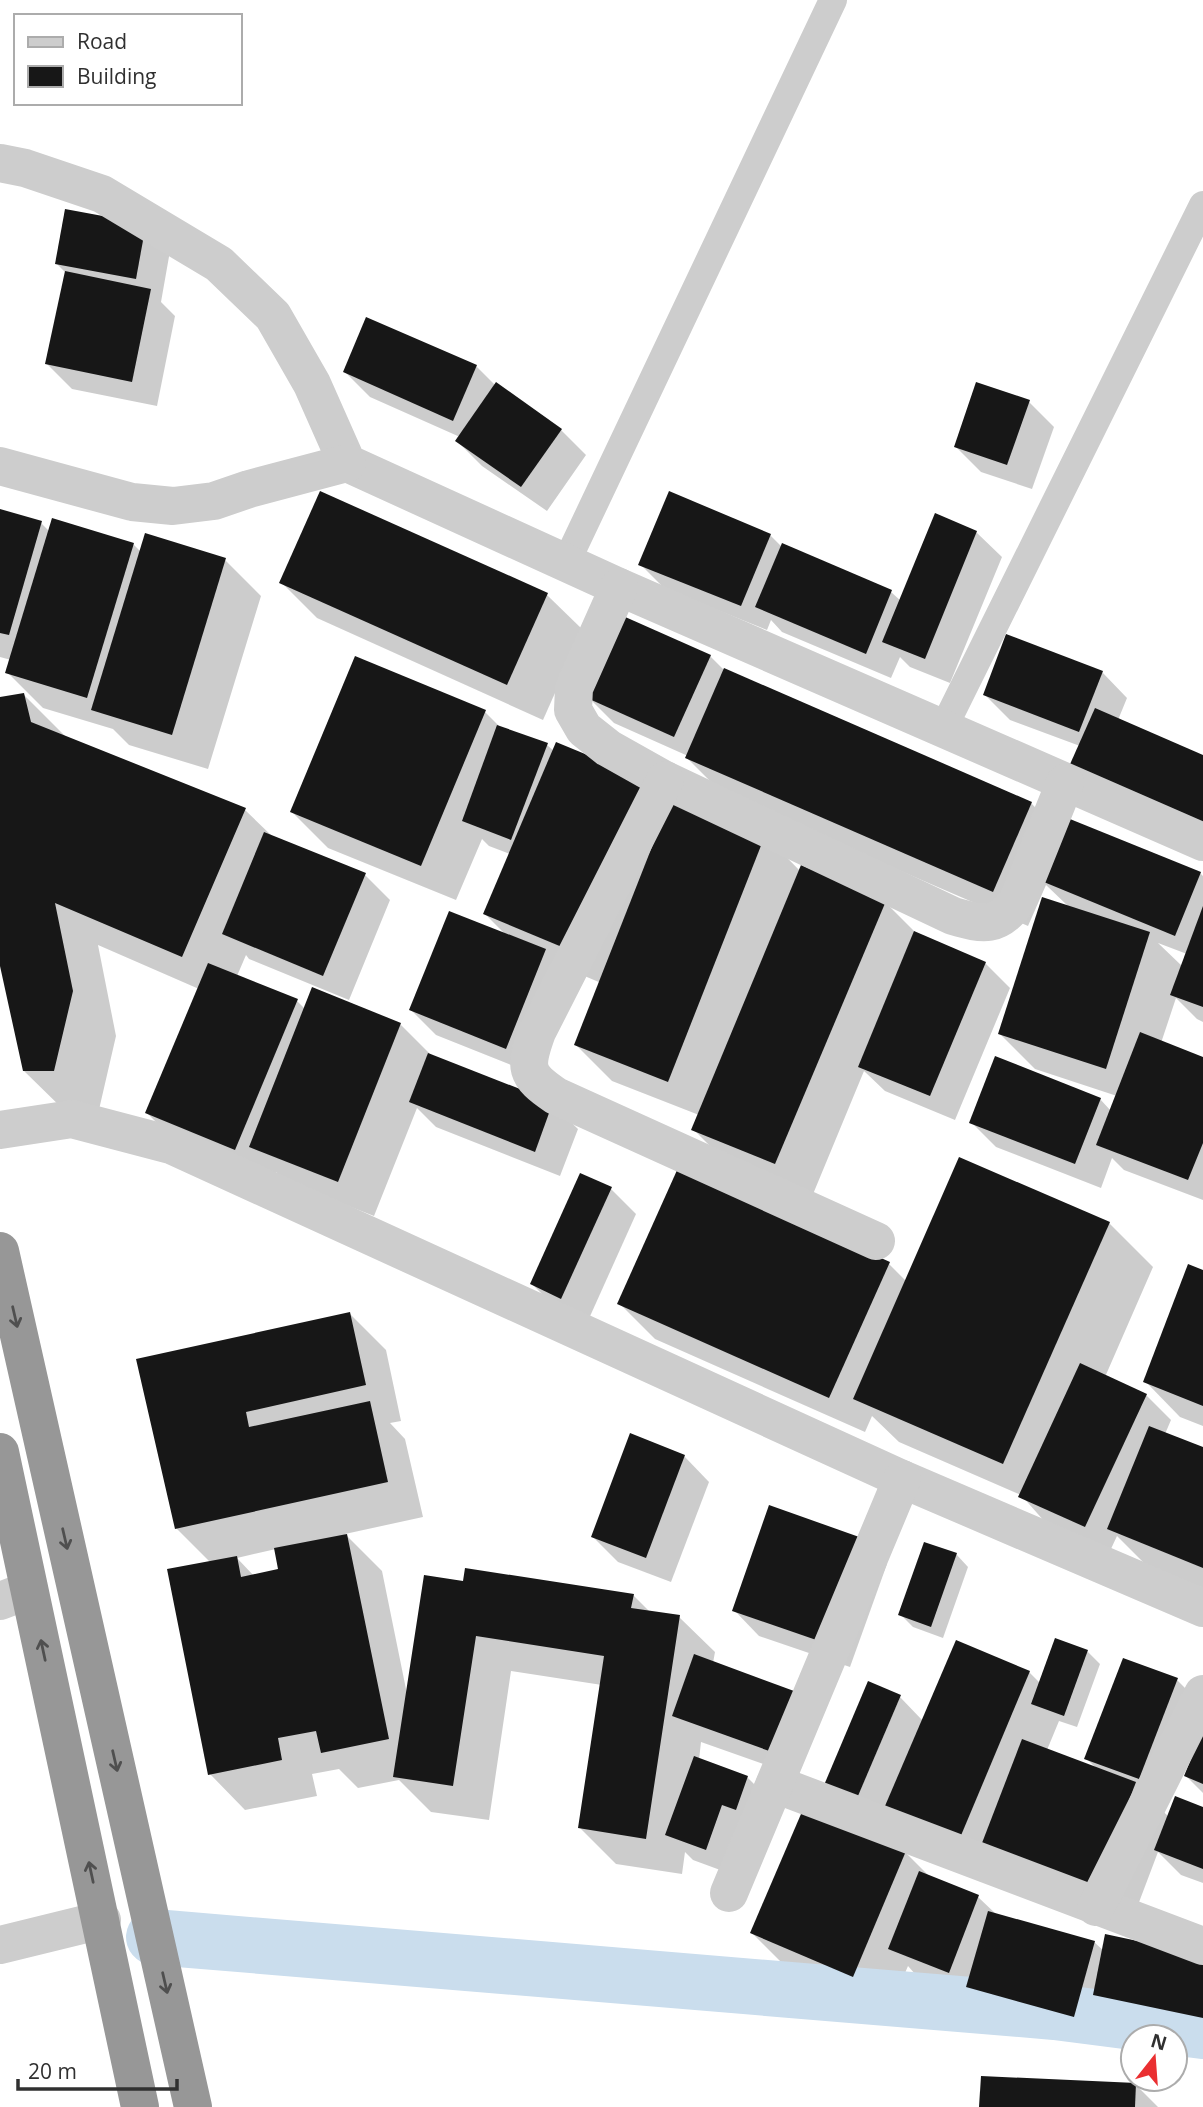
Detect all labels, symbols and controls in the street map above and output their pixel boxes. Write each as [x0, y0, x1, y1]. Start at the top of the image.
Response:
legend [14, 14, 242, 105]
text: Road [77, 27, 127, 55]
text: Building [77, 62, 156, 90]
one-way arrow [9, 1306, 22, 1328]
one-way arrow [59, 1527, 72, 1550]
one-way arrow [35, 1639, 49, 1662]
one-way arrow [108, 1749, 122, 1772]
one-way arrow [84, 1861, 98, 1884]
one-way arrow [158, 1971, 172, 1994]
north arrow [1119, 2023, 1189, 2093]
text: N [1148, 2027, 1170, 2056]
scale bar [18, 2048, 177, 2092]
text: 20 m [28, 2057, 77, 2085]

